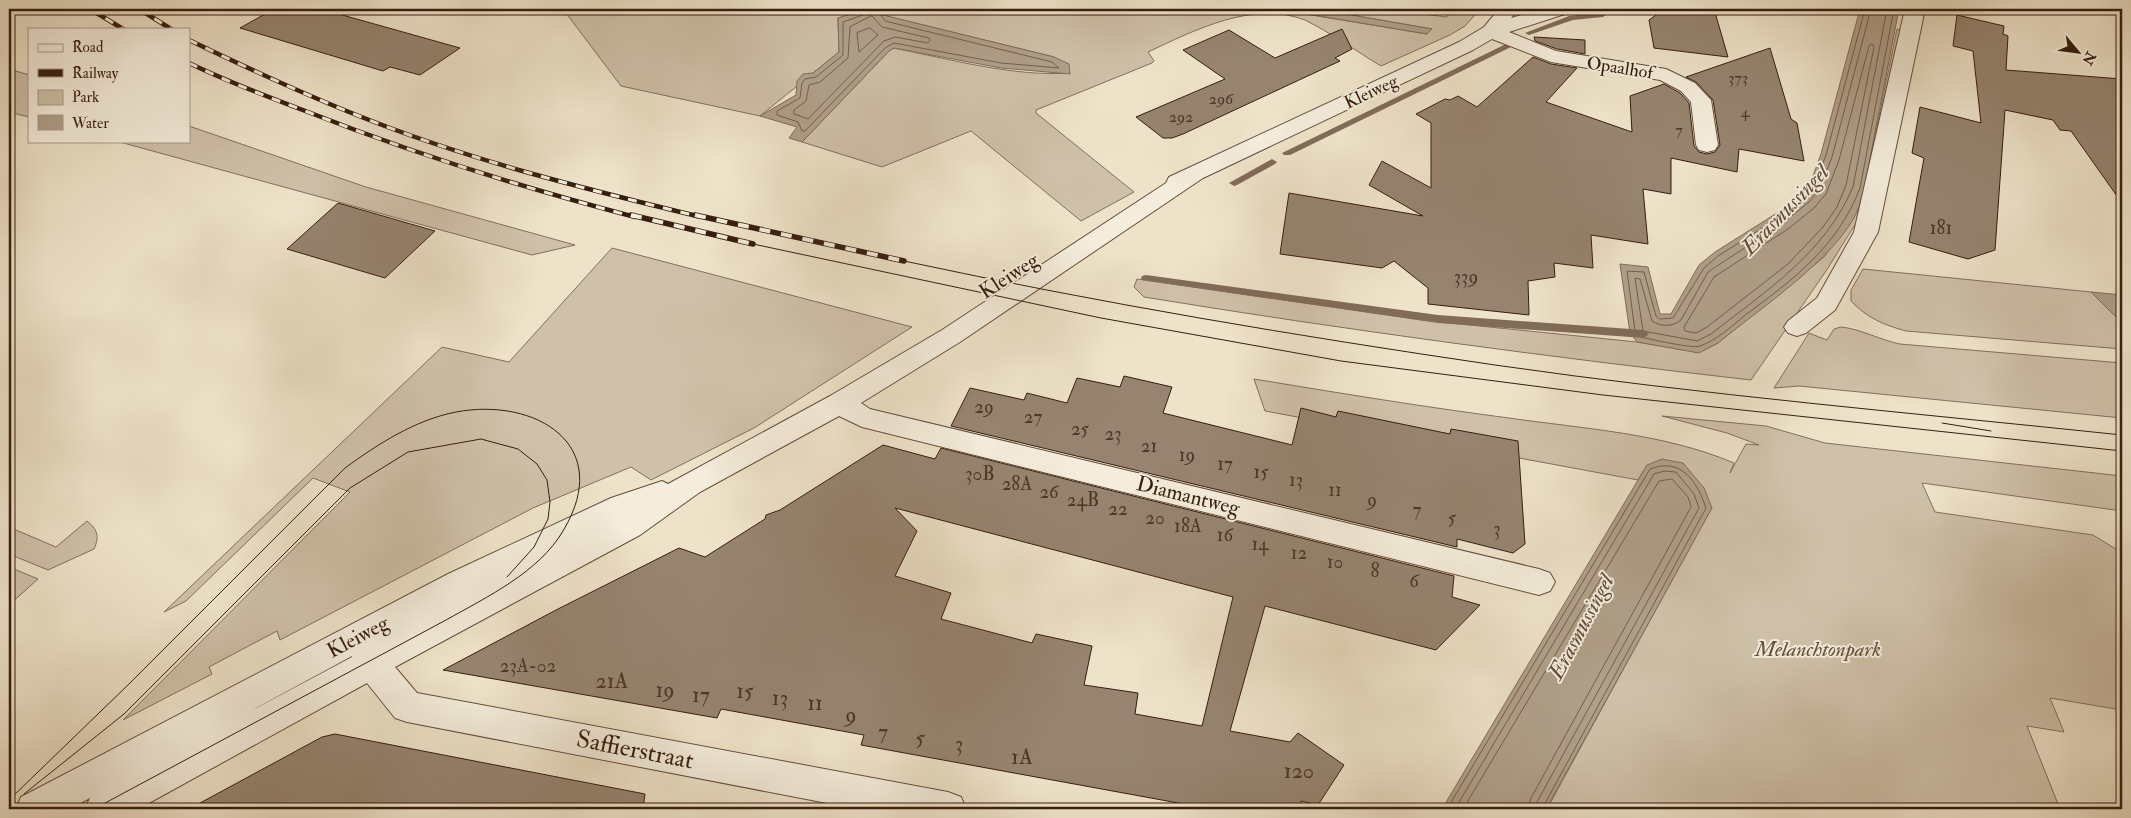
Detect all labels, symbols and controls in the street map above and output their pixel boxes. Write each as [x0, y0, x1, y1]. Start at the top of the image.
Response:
legend [28, 28, 190, 142]
north arrow [2054, 28, 2104, 78]
text: Road [72, 38, 104, 57]
text: N [2078, 48, 2100, 68]
street label: Opaalhof [1585, 51, 1658, 85]
text: Railway [72, 64, 119, 83]
house number: 373 [1728, 68, 1748, 88]
street label: Kleiweg [1340, 69, 1403, 114]
text: Park [72, 88, 99, 107]
house number: 296 [1209, 89, 1234, 109]
house number: 4 [1741, 102, 1751, 122]
house number: 292 [1169, 107, 1193, 127]
text: Water [71, 114, 109, 133]
house number: 7 [1675, 120, 1683, 140]
water label: Erasmussingel [1734, 158, 1836, 262]
house number: 181 [1930, 216, 1952, 240]
street label: Kleiweg [974, 246, 1045, 305]
house number: 339 [1454, 265, 1478, 289]
house number: 29 [974, 395, 994, 419]
house number: 27 [1024, 405, 1042, 429]
house number: 25 [1071, 417, 1090, 441]
house number: 23 [1105, 422, 1121, 446]
house number: 21 [1141, 434, 1157, 458]
house number: 19 [1179, 443, 1195, 467]
house number: 17 [1217, 452, 1233, 476]
house number: 15 [1253, 460, 1269, 484]
house number: 30B [965, 462, 995, 486]
house number: 13 [1289, 468, 1303, 492]
street label: Diamantweg [1133, 470, 1243, 522]
house number: 28A [1002, 472, 1032, 496]
house number: 11 [1328, 478, 1342, 502]
house number: 26 [1039, 480, 1060, 504]
house number: 24B [1067, 488, 1099, 512]
house number: 9 [1365, 488, 1377, 512]
house number: 22 [1108, 497, 1128, 521]
house number: 7 [1413, 498, 1422, 522]
house number: 20 [1145, 506, 1165, 530]
house number: 5 [1448, 506, 1457, 530]
house number: 18A [1174, 514, 1202, 538]
house number: 3 [1493, 517, 1501, 541]
house number: 16 [1217, 523, 1235, 547]
house number: 14 [1251, 532, 1269, 556]
house number: 12 [1291, 541, 1307, 565]
house number: 10 [1327, 550, 1343, 574]
house number: 8 [1371, 559, 1380, 583]
water label: Erasmussingel [1541, 568, 1621, 686]
house number: 6 [1409, 569, 1420, 593]
street label: Kleiweg [322, 609, 394, 664]
park label: Melanchtonpark [1753, 636, 1881, 663]
house number: 23A-02 [500, 654, 556, 678]
house number: 21A [596, 667, 629, 695]
house number: 19 [655, 676, 675, 704]
house number: 15 [736, 677, 754, 705]
house number: 17 [692, 681, 710, 709]
house number: 13 [772, 684, 788, 712]
house number: 11 [807, 689, 823, 717]
house number: 9 [843, 701, 857, 729]
house number: 7 [878, 718, 888, 746]
street label: Saffierstraat [574, 723, 696, 777]
house number: 5 [915, 724, 925, 752]
house number: 3 [955, 730, 963, 758]
house number: 1A [1011, 743, 1033, 771]
house number: 120 [1284, 757, 1314, 785]

